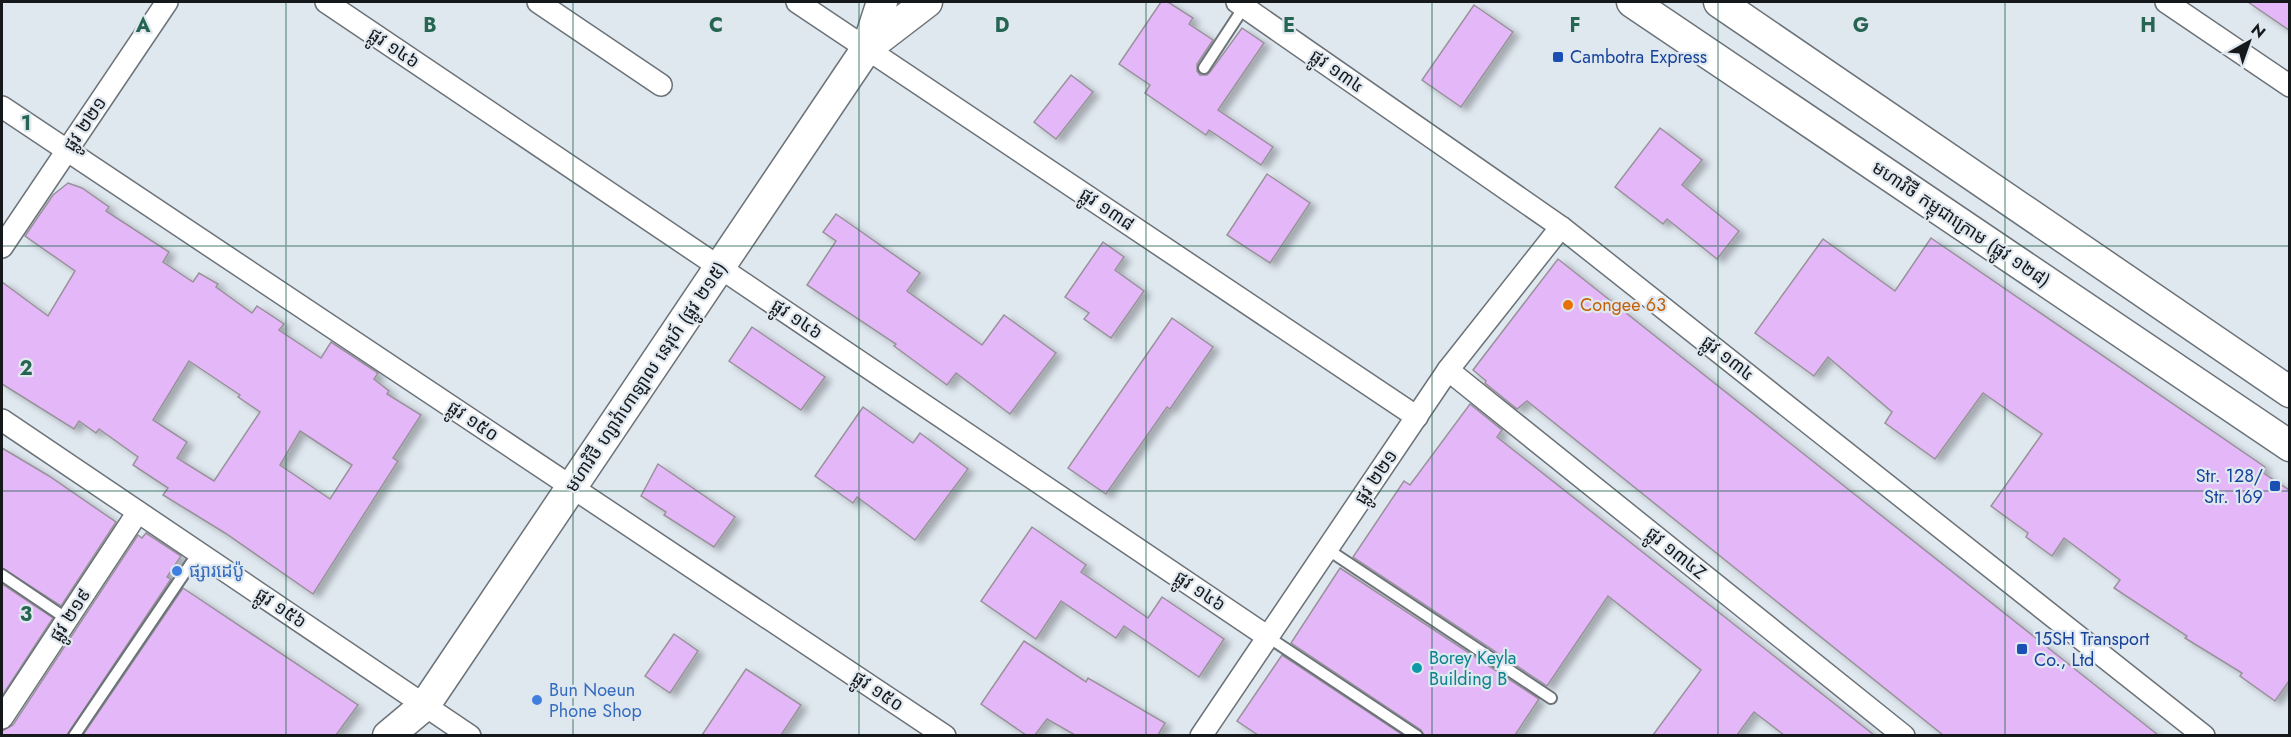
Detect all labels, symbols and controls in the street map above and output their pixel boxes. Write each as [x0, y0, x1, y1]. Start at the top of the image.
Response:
text: A [135, 11, 151, 40]
text: B [423, 11, 437, 40]
text: C [709, 11, 723, 40]
text: D [995, 11, 1009, 40]
text: E [1283, 11, 1295, 40]
text: F [1569, 11, 1581, 40]
text: G [1853, 11, 1869, 40]
text: H [2140, 11, 2156, 40]
north arrow [2219, 12, 2279, 72]
text: N [2246, 18, 2271, 44]
street label: ផ្លូវ ១៤៦ [361, 21, 425, 77]
street label: ផ្លូវ ១៣៤ [1303, 43, 1369, 102]
place label: Cambotra Express [1570, 44, 1707, 70]
marker: Cambotra Express [1551, 50, 1565, 64]
street label: ផ្លូវ ២២១ [57, 91, 116, 159]
text: 1 [21, 109, 31, 138]
street label: មហាវិថី កម្ពុជាក្រោម (ផ្លូវ ១២៨) [1864, 155, 2055, 297]
street label: ផ្លូវ ១៣៨ [1073, 181, 1140, 240]
street label: មហាវិថី ហ្សាវ៉ាហាឡាល នេរុហ៍ (ផ្លូវ ២១៥) [559, 257, 736, 499]
street label: ផ្លូវ ១៤៦ [764, 292, 828, 348]
place label: Congee 63 [1580, 292, 1666, 318]
marker: Congee 63 [1561, 298, 1575, 312]
street label: ផ្លូវ ១៣៤ [1694, 329, 1760, 390]
text: 2 [19, 354, 33, 383]
street label: ផ្លូវ ១៥០ [440, 394, 504, 450]
street label: ផ្លូវ ២២១ [1348, 444, 1407, 512]
place label: Str. 128/ Str. 169 [2196, 463, 2263, 510]
marker: Str. 128/ Str. 169 [2268, 479, 2282, 493]
street label: ផ្លូវ ១៣៤Z [1638, 521, 1712, 588]
place label: ផ្សារដេប៉ូ [189, 558, 244, 584]
marker: ផ្សារដេប៉ូ [170, 564, 184, 578]
street label: ផ្លូវ ១៤៦ [1167, 564, 1231, 620]
street label: ផ្លូវ ១៥៦ [248, 581, 312, 637]
street label: ផ្លូវ ២១៩ [43, 583, 100, 649]
text: 3 [20, 600, 32, 629]
place label: 15SH Transport Co., Ltd [2034, 626, 2150, 673]
marker: 15SH Transport Co., Ltd [2015, 642, 2029, 656]
place label: Borey Keyla Building B [1429, 645, 1516, 692]
marker: Borey Keyla Building B [1410, 661, 1424, 675]
street label: ផ្លូវ ១៥០ [845, 664, 909, 720]
place label: Bun Noeun Phone Shop [549, 677, 642, 724]
marker: Bun Noeun Phone Shop [530, 693, 544, 707]

